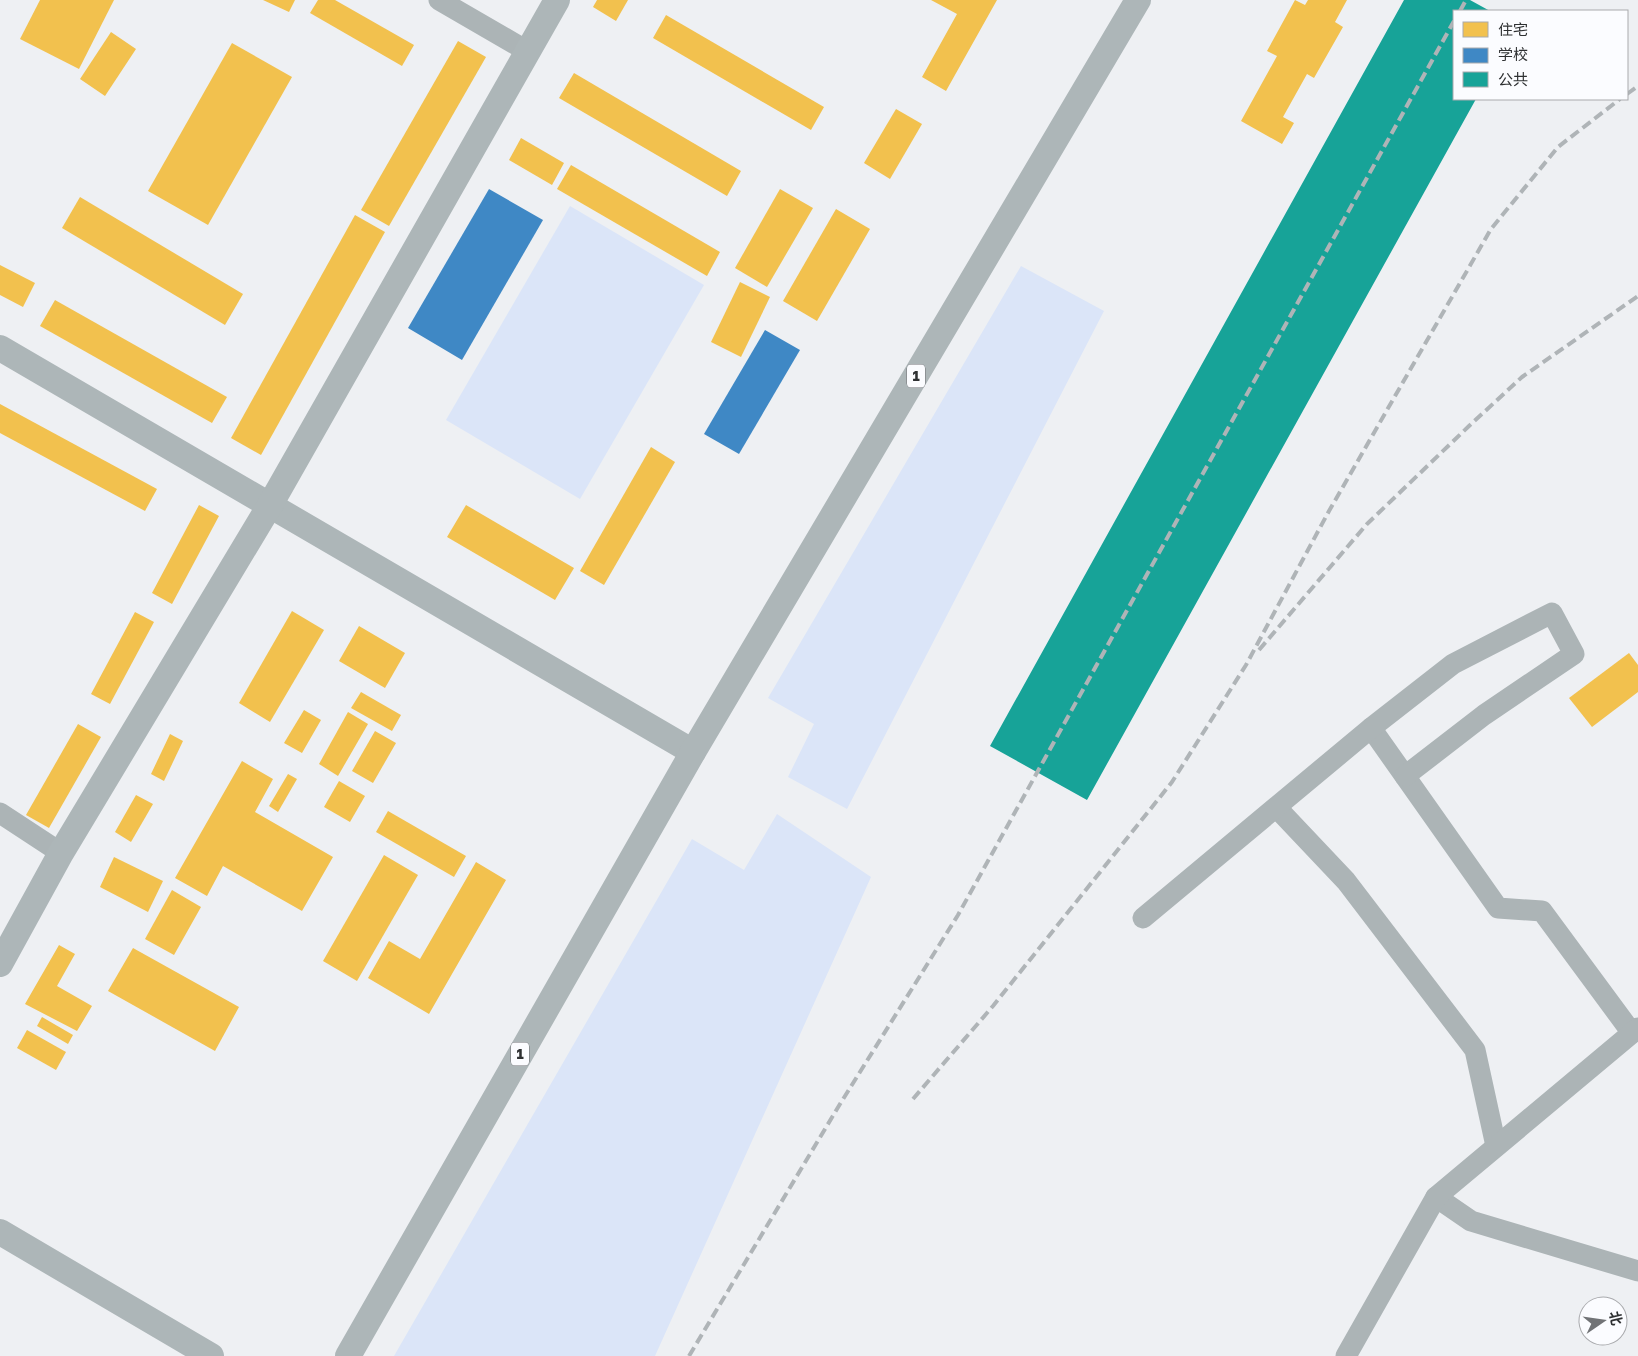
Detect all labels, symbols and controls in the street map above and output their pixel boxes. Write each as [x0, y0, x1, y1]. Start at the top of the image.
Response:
legend [1453, 10, 1628, 100]
text: 住宅 [1498, 20, 1528, 38]
text: 学校 [1498, 45, 1528, 63]
text: 公共 [1498, 70, 1528, 88]
road number: 1 [907, 364, 925, 388]
road number: 1 [511, 1042, 529, 1066]
north arrow [1578, 1296, 1628, 1346]
text: 北 [1606, 1309, 1626, 1327]

